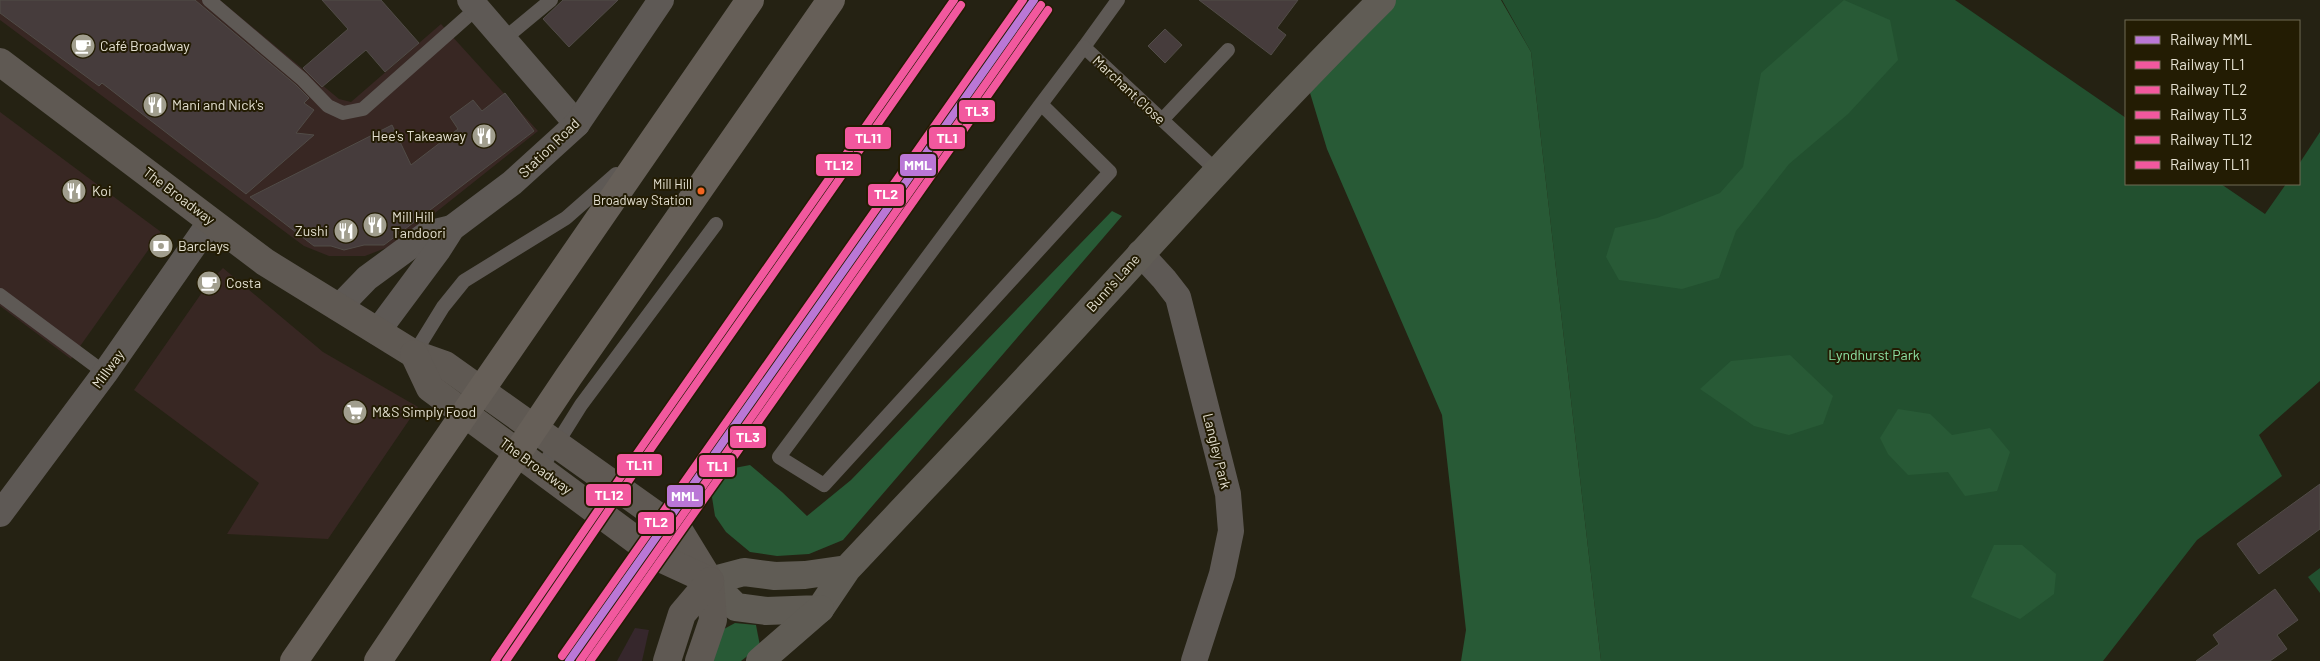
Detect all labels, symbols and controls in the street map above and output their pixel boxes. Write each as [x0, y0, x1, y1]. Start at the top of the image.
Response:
legend [2125, 20, 2300, 185]
text: Railway MML [2170, 30, 2252, 48]
cafe icon: Café Broadway [70, 33, 96, 59]
place label: Café Broadway [100, 37, 190, 54]
street label: Marchant Close [1089, 52, 1169, 128]
text: Railway TL1 [2170, 55, 2245, 73]
text: Railway TL2 [2170, 80, 2247, 98]
restaurant icon: Mani and Nick's [142, 92, 168, 118]
place label: Mani and Nick's [172, 96, 264, 113]
line badge: TL3 [958, 99, 996, 123]
text: TL3 [965, 102, 989, 119]
text: Railway TL3 [2170, 105, 2247, 123]
street label: Station Road [515, 114, 583, 181]
restaurant icon: Hee's Takeaway [471, 123, 497, 149]
line badge: TL11 [844, 126, 892, 150]
line badge: TL1 [928, 126, 966, 150]
place label: Hee's Takeaway [372, 127, 467, 144]
text: TL11 [855, 129, 881, 146]
text: TL1 [936, 129, 958, 146]
text: Railway TL12 [2170, 130, 2253, 148]
line badge: TL12 [815, 153, 862, 177]
line badge: MML [899, 153, 937, 177]
text: Railway TL11 [2170, 155, 2250, 173]
text: TL12 [825, 156, 854, 173]
text: MML [904, 156, 932, 173]
street label: The Broadway [140, 163, 219, 228]
place label: Mill Hill Broadway Station [593, 176, 692, 208]
restaurant icon: Koi [61, 178, 87, 204]
place label: Koi [92, 182, 112, 199]
line badge: TL2 [867, 183, 905, 207]
text: TL2 [874, 185, 898, 202]
marker: Mill Hill Broadway Station [696, 186, 706, 196]
place label: Mill Hill Tandoori [392, 208, 446, 241]
restaurant icon: Mill Hill Tandoori [362, 212, 388, 238]
restaurant icon: Zushi [333, 218, 359, 244]
place label: Zushi [295, 222, 328, 239]
bank icon: Barclays [148, 233, 174, 259]
place label: Barclays [178, 237, 229, 254]
street label: Bunn's Lane [1082, 250, 1143, 315]
cafe icon: Costa [196, 270, 222, 296]
place label: Costa [226, 274, 261, 291]
street label: Millway [88, 346, 128, 391]
park label: Lyndhurst Park [1828, 346, 1920, 363]
supermarket icon: M&S Simply Food [342, 399, 368, 425]
place label: M&S Simply Food [372, 403, 476, 420]
street label: Langley Park [1200, 411, 1235, 490]
line badge: TL3 [729, 425, 767, 449]
text: TL3 [736, 428, 760, 445]
street label: The Broadway [497, 434, 576, 498]
line badge: TL11 [616, 453, 663, 477]
line badge: TL1 [698, 454, 736, 478]
text: TL11 [626, 456, 652, 473]
text: TL1 [706, 457, 728, 474]
line badge: TL12 [585, 483, 632, 507]
line badge: MML [666, 484, 704, 508]
text: TL12 [595, 486, 624, 503]
text: MML [671, 487, 699, 504]
line badge: TL2 [637, 511, 675, 535]
text: TL2 [644, 513, 668, 530]

